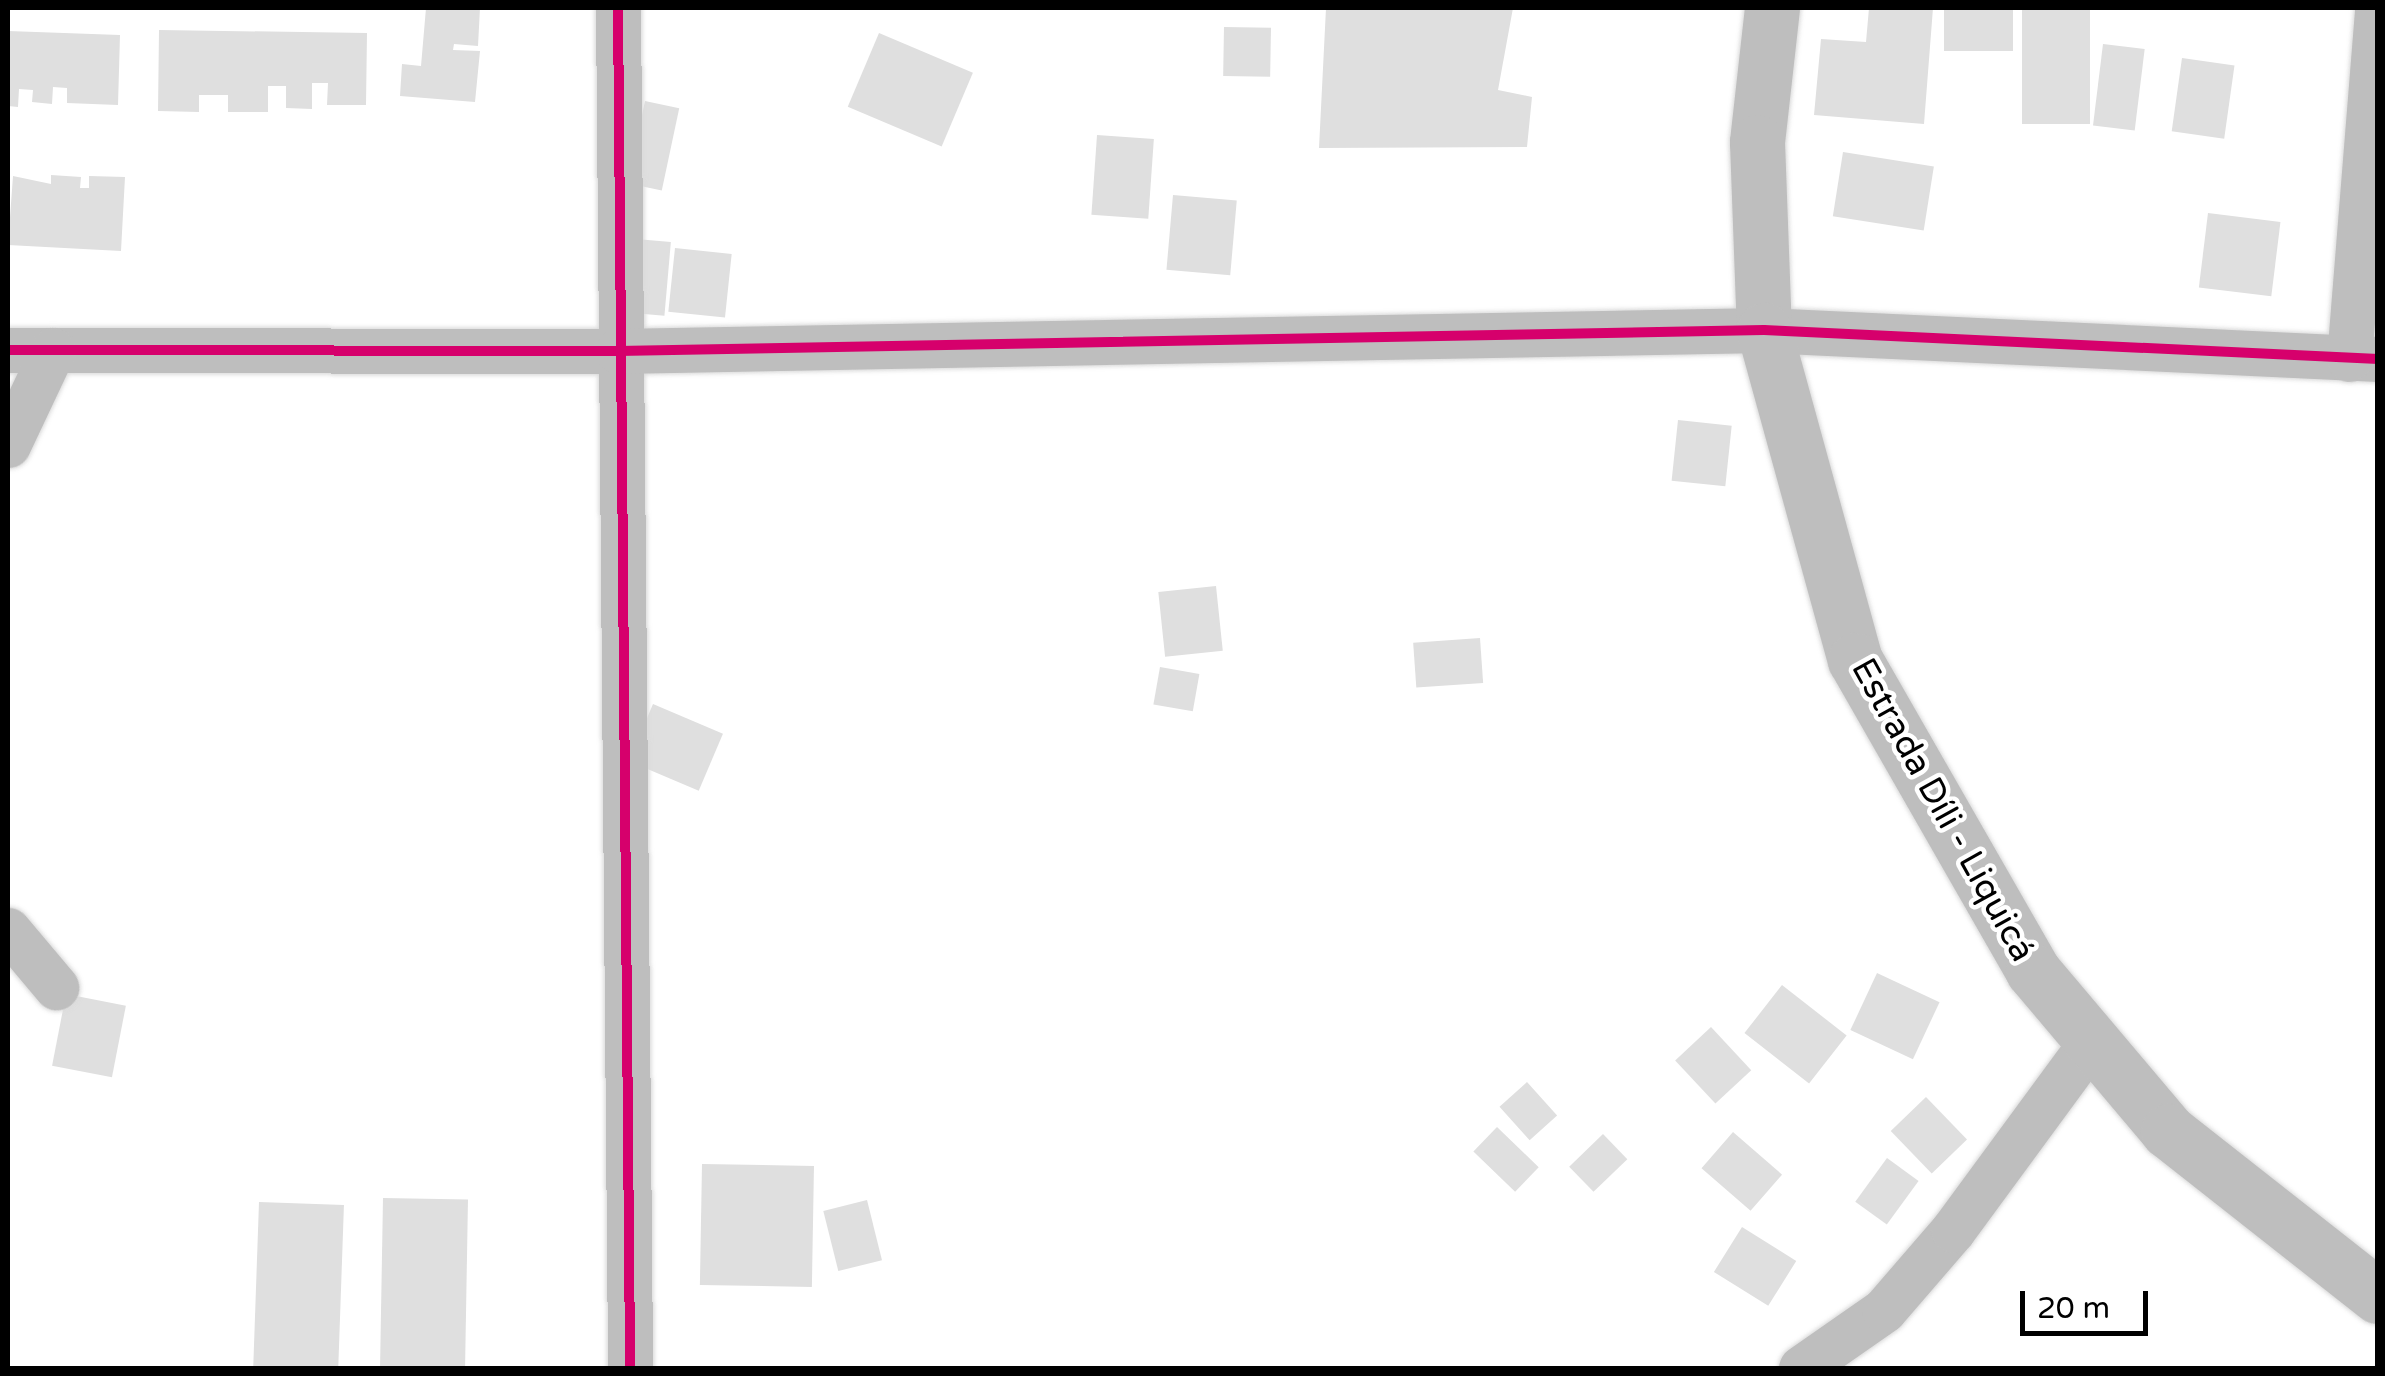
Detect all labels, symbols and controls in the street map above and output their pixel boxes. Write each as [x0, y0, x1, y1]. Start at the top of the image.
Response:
street label: Estrada Díli - Liquicá [1842, 651, 2044, 969]
scale bar [2025, 1271, 2152, 1333]
text: 20 m [2037, 1290, 2110, 1327]

